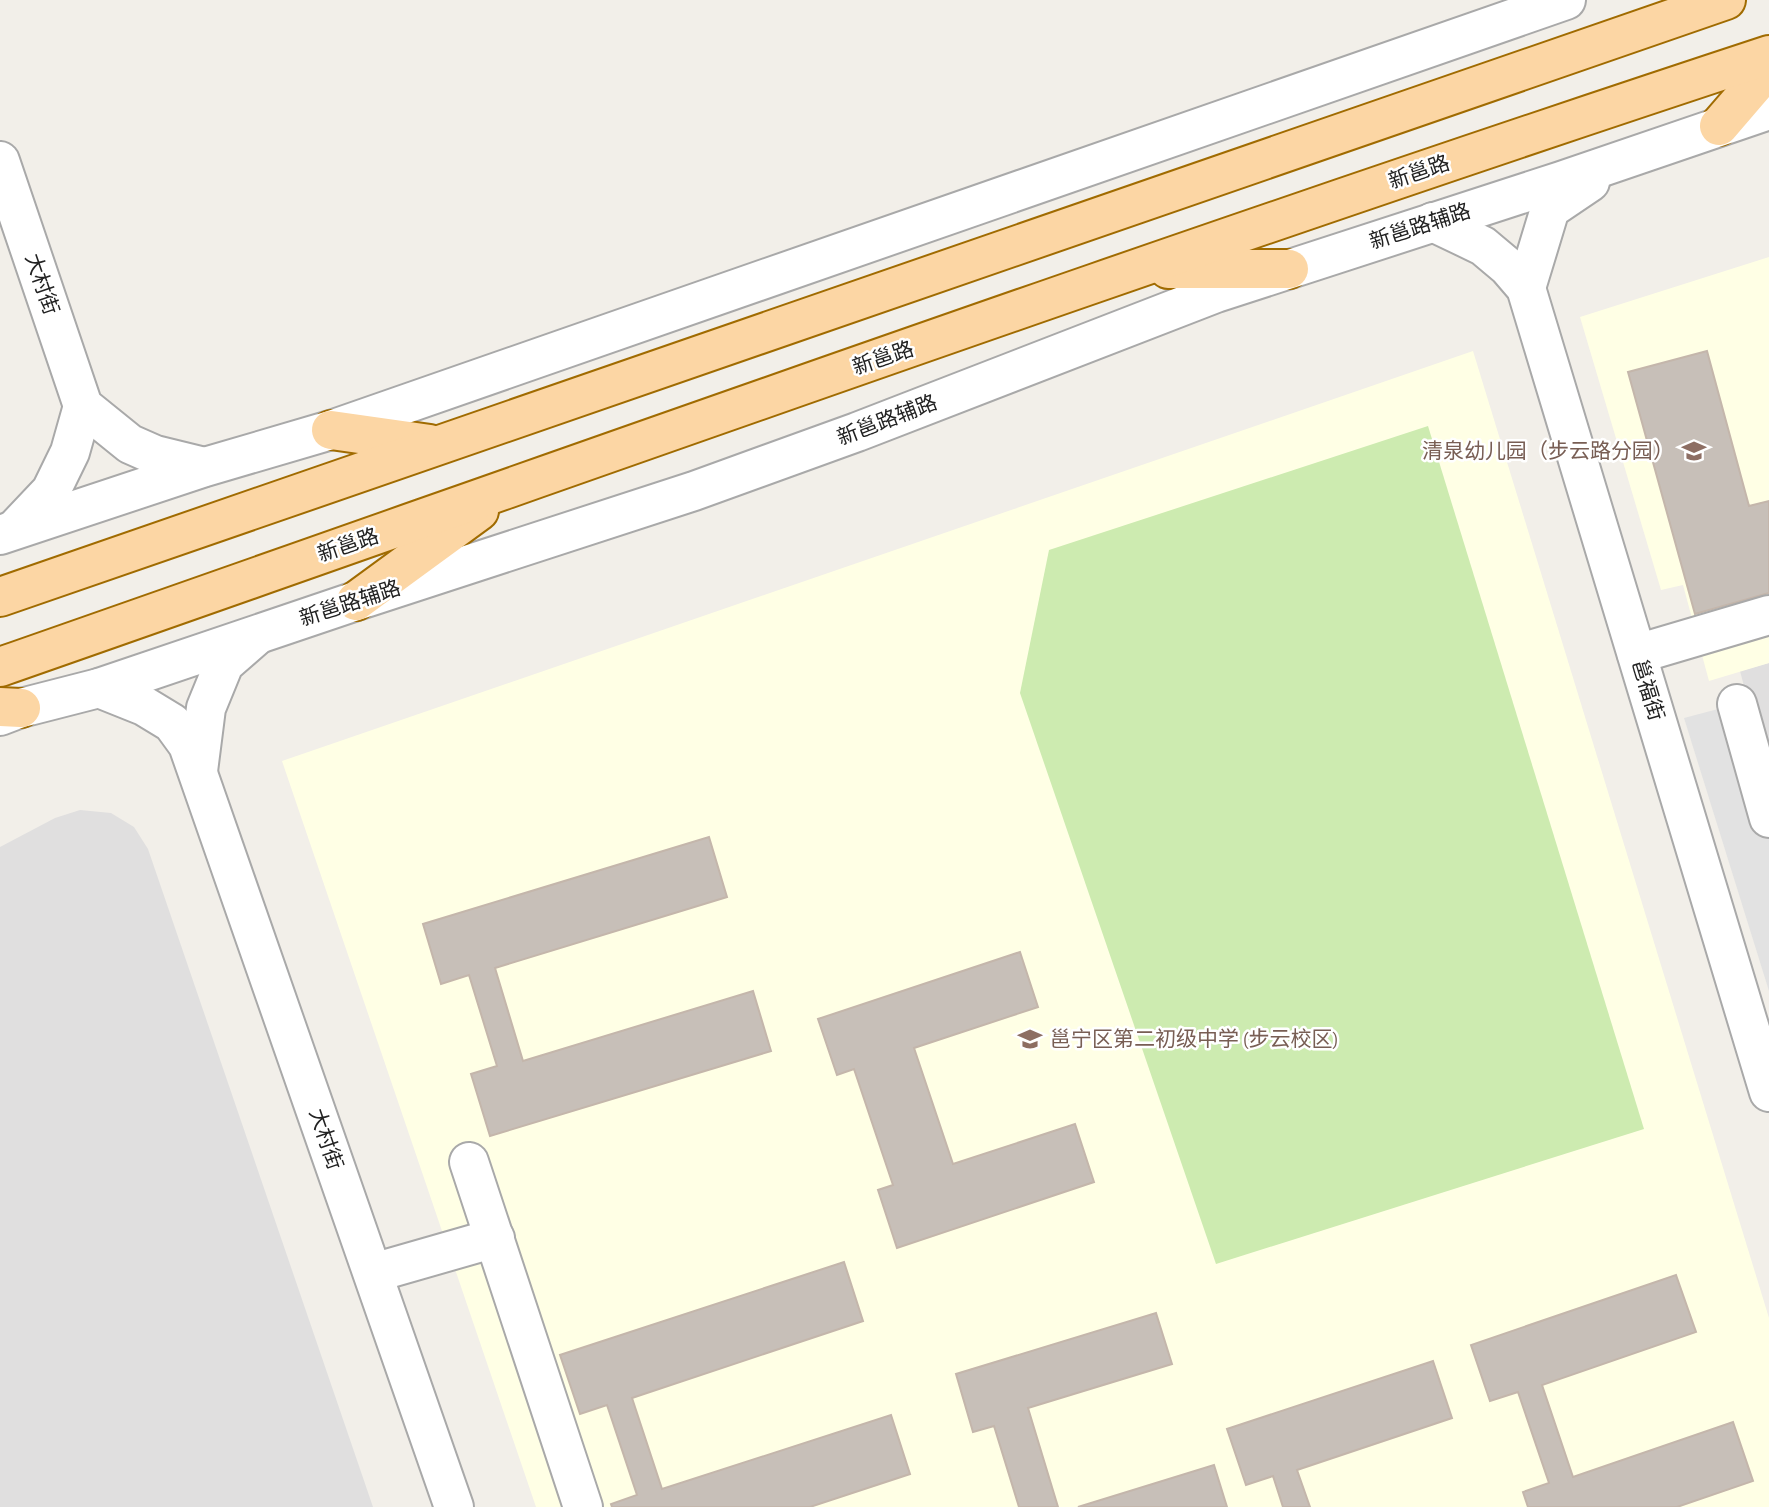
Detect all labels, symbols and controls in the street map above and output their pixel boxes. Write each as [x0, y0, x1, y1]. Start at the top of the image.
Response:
street label: 新邕路 [1386, 151, 1452, 193]
street label: 新邕路辅路 [1367, 199, 1473, 253]
street label: 大村街 [21, 251, 63, 317]
street label: 新邕路 [850, 337, 916, 379]
street label: 新邕路辅路 [834, 391, 940, 449]
school or university icon: 清泉幼儿园（步云路分园） [1680, 437, 1708, 465]
place label: 清泉幼儿园（步云路分园） [1422, 440, 1674, 462]
street label: 新邕路 [315, 524, 381, 566]
street label: 新邕路辅路 [297, 576, 403, 630]
street label: 邕福街 [1628, 657, 1668, 723]
school or university icon: 邕宁区第二初级中学 (步云校区) [1016, 1025, 1044, 1053]
place label: 邕宁区第二初级中学 (步云校区) [1050, 1028, 1339, 1050]
street label: 大村街 [305, 1106, 347, 1172]

